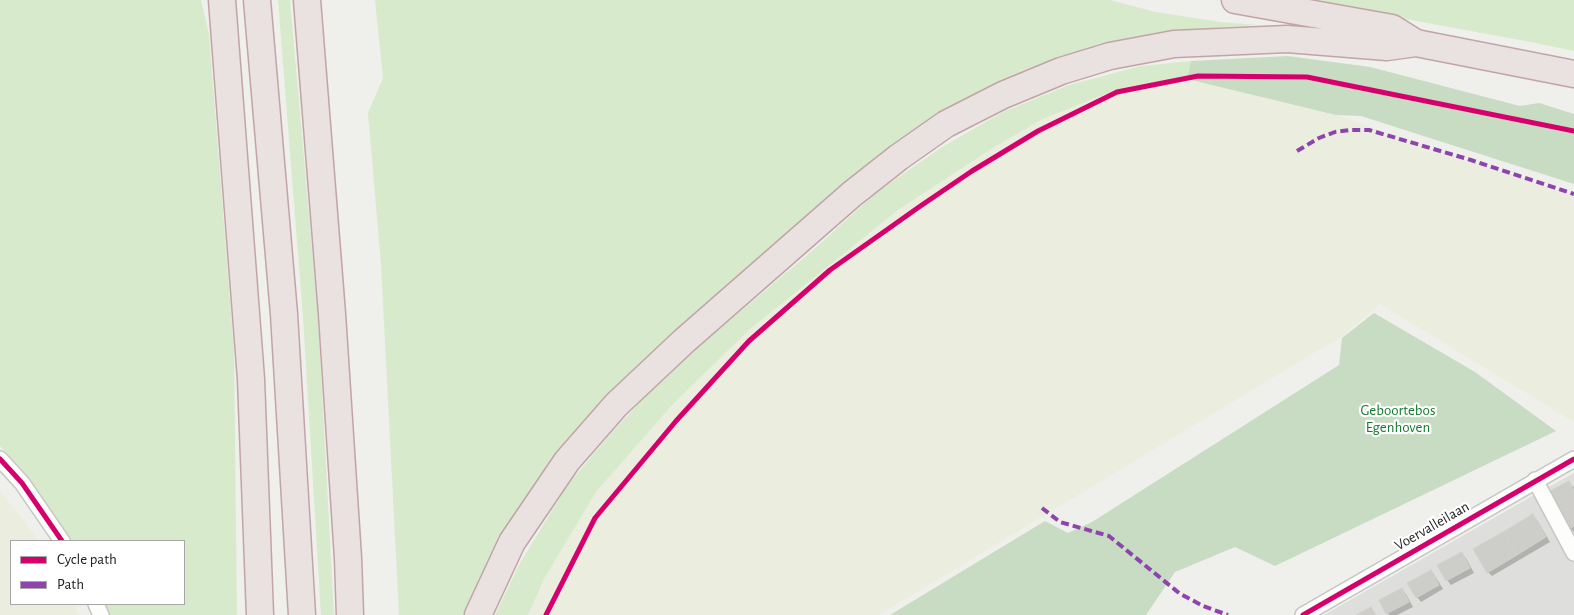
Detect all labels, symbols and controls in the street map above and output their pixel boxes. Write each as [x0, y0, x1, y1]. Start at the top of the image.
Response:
park label: Geboortebos Egenhoven [1361, 401, 1435, 436]
street label: Voervalleilaan [1391, 497, 1473, 555]
legend [10, 540, 185, 605]
text: Cycle path [57, 552, 117, 567]
text: Path [57, 577, 84, 592]

